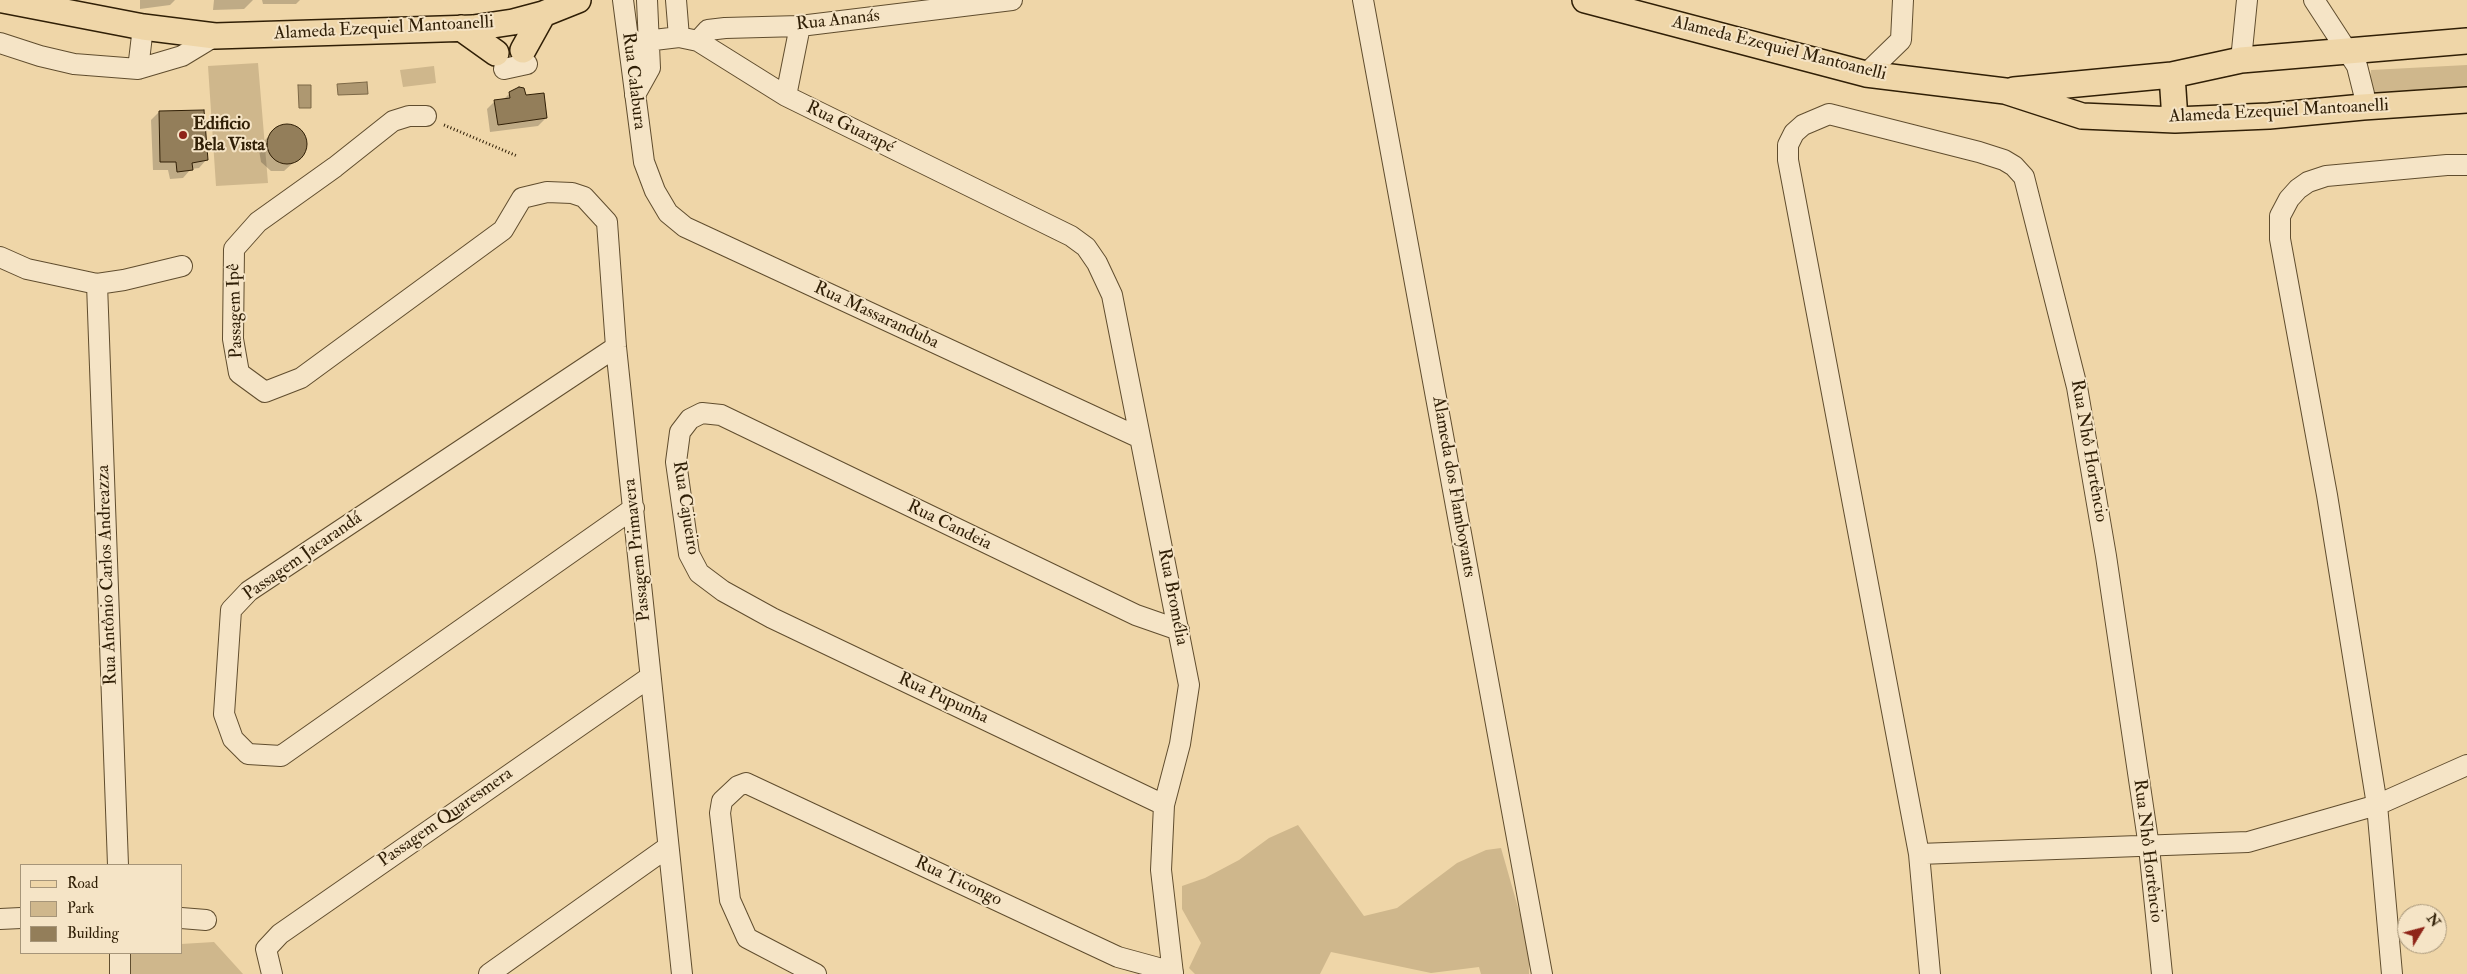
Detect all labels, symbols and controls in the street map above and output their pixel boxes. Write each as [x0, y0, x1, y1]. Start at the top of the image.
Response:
street label: Rua Ananás [795, 6, 881, 36]
street label: Alameda Ezequiel Mantoanelli [274, 12, 494, 46]
street label: Alameda Ezequiel Mantoanelli [1670, 12, 1888, 86]
street label: Rua Calabura [616, 31, 650, 131]
street label: Alameda Ezequiel Mantoanelli [2169, 95, 2389, 129]
street label: Rua Guarapé [802, 97, 898, 159]
place label: Edificio Bela Vista [193, 114, 265, 156]
marker: Edificio Bela Vista [177, 129, 189, 141]
street label: Passagem Ipê [224, 263, 248, 359]
street label: Rua Massaranduba [810, 278, 942, 354]
street label: Rua Nhô Hortêncio [2065, 378, 2111, 524]
street label: Alameda dos Flamboyants [1426, 395, 1480, 579]
street label: Rua Cajueiro [667, 459, 703, 557]
street label: Rua Antônio Carlos Andreazza [93, 464, 123, 686]
street label: Passagem Primavera [620, 477, 656, 623]
street label: Rua Candeia [903, 496, 995, 556]
street label: Passagem Jacarandá [239, 508, 367, 606]
street label: Rua Bromélia [1152, 547, 1192, 647]
street label: Rua Pupunha [894, 669, 992, 729]
street label: Passagem Quaresmera [375, 764, 517, 872]
street label: Rua Nhô Hortêncio [2127, 778, 2167, 924]
street label: Rua Ticongo [911, 852, 1005, 912]
legend [20, 864, 182, 954]
text: Road [67, 874, 98, 893]
text: Park [67, 899, 94, 918]
north arrow [2397, 904, 2447, 954]
text: N [2423, 910, 2444, 930]
text: Building [67, 924, 119, 943]

